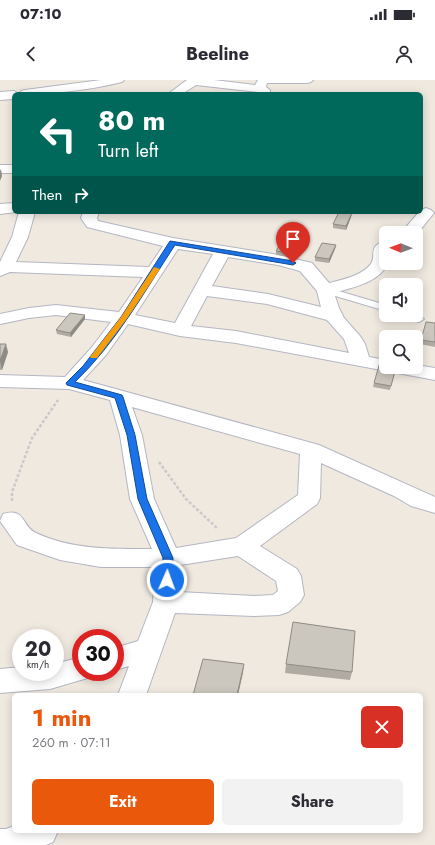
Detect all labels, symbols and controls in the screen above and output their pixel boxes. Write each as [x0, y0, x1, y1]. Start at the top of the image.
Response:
text: 07:10 [20, 3, 61, 25]
text: Beeline [186, 41, 249, 67]
icon: back [20, 43, 42, 65]
icon: person [393, 43, 415, 65]
text: 80 m [98, 100, 165, 141]
icon: left [32, 108, 84, 160]
text: Turn left [98, 138, 158, 164]
text: Then [32, 184, 62, 206]
icon: right [70, 184, 92, 206]
pin [276, 222, 310, 263]
north arrow [379, 226, 423, 270]
map controls [379, 226, 423, 374]
icon: arrive [282, 228, 304, 250]
button: sound [379, 278, 423, 322]
button: search [379, 330, 423, 374]
position arrow [146, 559, 188, 601]
speed limit sign: 30 [72, 629, 124, 681]
text: 20 [25, 635, 51, 664]
text: km/h [27, 657, 49, 672]
text: 1 min [32, 700, 92, 735]
button: close [361, 706, 403, 748]
text: 260 m · 07:11 [32, 733, 111, 752]
button: Exit [32, 779, 214, 825]
button: Share [222, 779, 403, 825]

